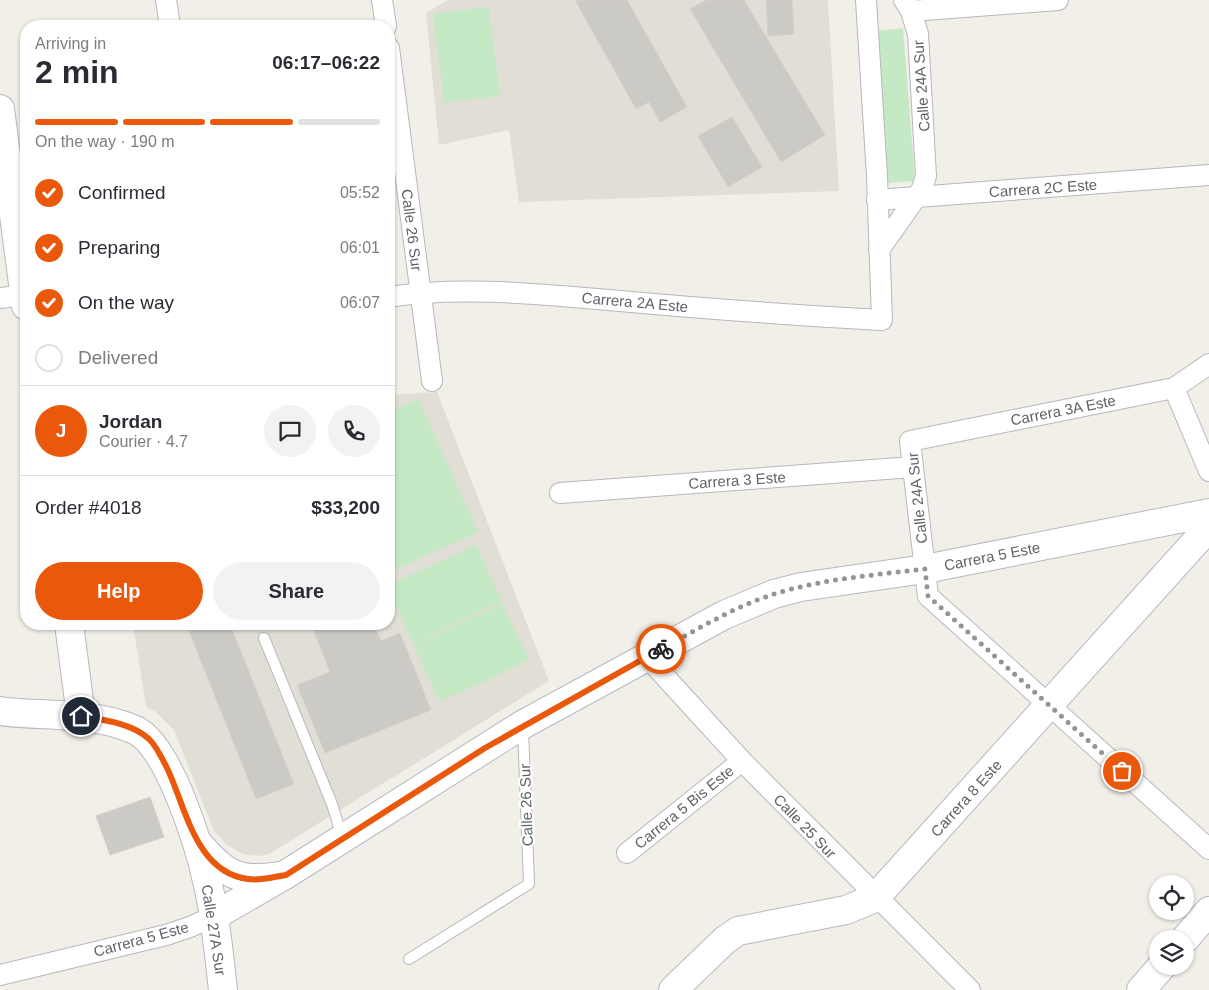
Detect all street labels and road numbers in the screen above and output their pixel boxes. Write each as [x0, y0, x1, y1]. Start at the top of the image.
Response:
street label: Calle 24A Sur [909, 40, 933, 132]
street label: Carrera 2C Este [988, 176, 1098, 200]
street label: Calle 26 Sur [399, 188, 425, 272]
street label: Carrera 2A Este [581, 289, 689, 315]
street label: Carrera 3A Este [1009, 391, 1117, 429]
street label: Calle 24A Sur [904, 451, 930, 545]
street label: Carrera 3 Este [688, 468, 786, 492]
street label: Carrera 5 Este [943, 538, 1041, 574]
street label: Carrera 8 Este [927, 756, 1005, 840]
street label: Carrera 5 Bis Este [631, 762, 737, 852]
street label: Calle 26 Sur [516, 763, 536, 847]
street label: Calle 25 Sur [770, 790, 840, 862]
street label: Calle 27A Sur [198, 883, 230, 977]
street label: Carrera 5 Este [92, 918, 190, 960]

